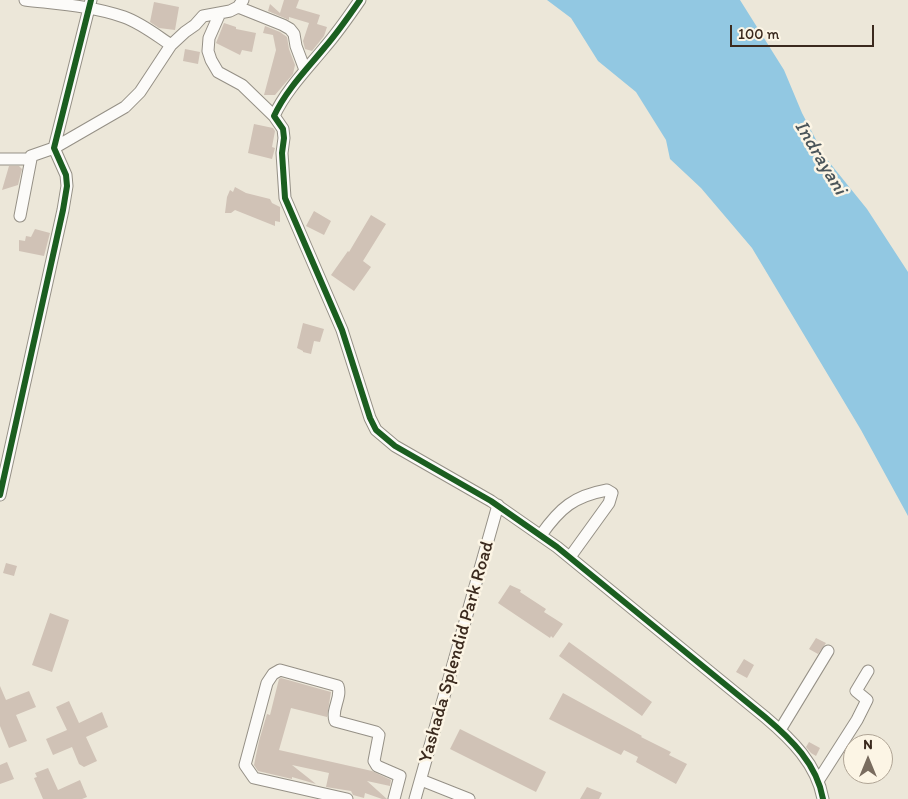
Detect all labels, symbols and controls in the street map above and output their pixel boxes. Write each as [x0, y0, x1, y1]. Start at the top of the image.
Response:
scale bar [733, 15, 877, 47]
text: 100 m [738, 25, 779, 43]
water label: Indrayani [788, 116, 852, 200]
street label: Yashada Splendid Park Road [414, 538, 500, 766]
north arrow [843, 734, 893, 784]
text: N [863, 736, 873, 753]

